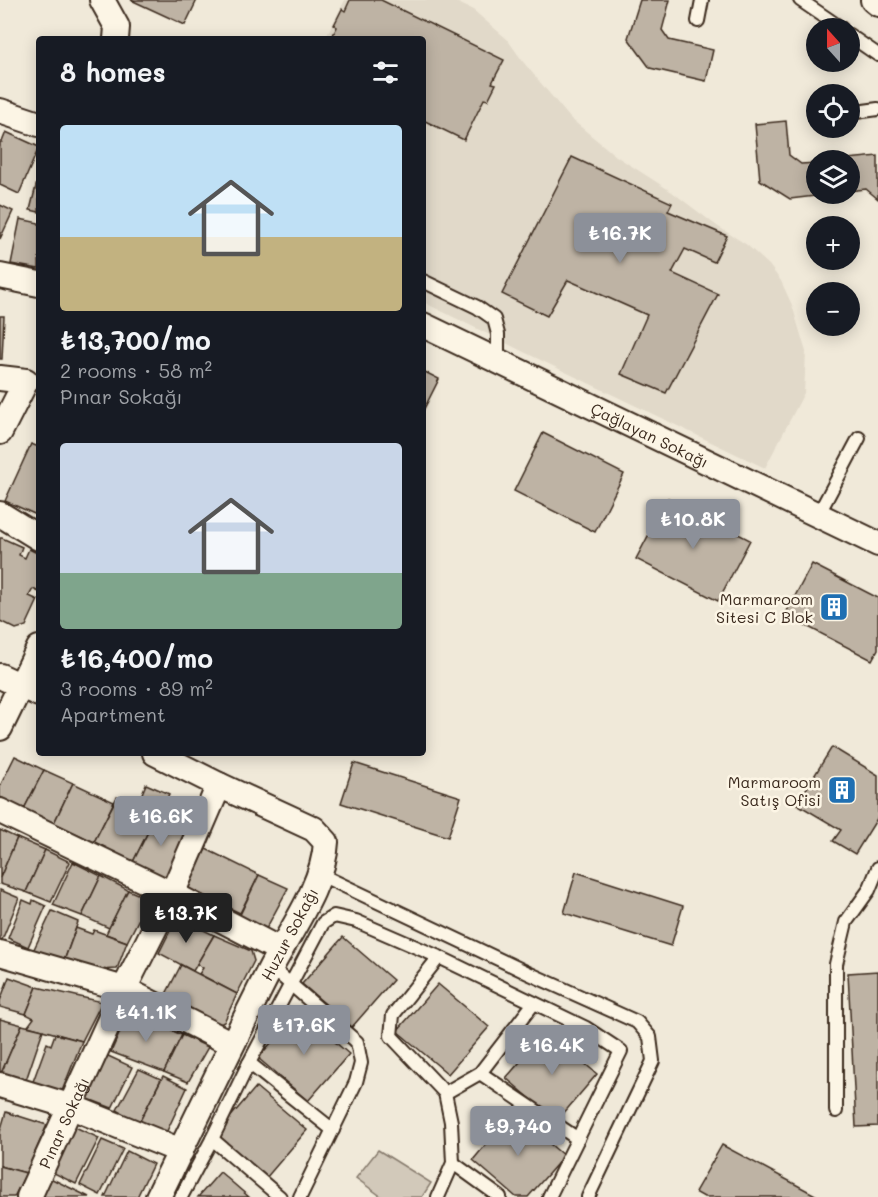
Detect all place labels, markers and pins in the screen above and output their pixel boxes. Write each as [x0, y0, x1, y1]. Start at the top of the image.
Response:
pin: ₺16.7K [571, 213, 669, 264]
pin: ₺10.8K [644, 499, 742, 550]
place label: Marmaroom Sitesi C Blok [716, 588, 813, 627]
building icon: Marmaroom Sitesi C Blok [818, 591, 850, 623]
place label: Marmaroom Satış Ofisi [728, 771, 821, 810]
building icon: Marmaroom Satış Ofisi [826, 774, 858, 806]
pin: ₺16.6K [112, 796, 210, 847]
pin: ₺13.7K [137, 893, 235, 944]
pin: ₺41.1K [97, 992, 195, 1043]
pin: ₺17.6K [255, 1005, 353, 1056]
pin: ₺16.4K [503, 1025, 601, 1076]
pin: ₺9,740 [469, 1106, 567, 1157]

